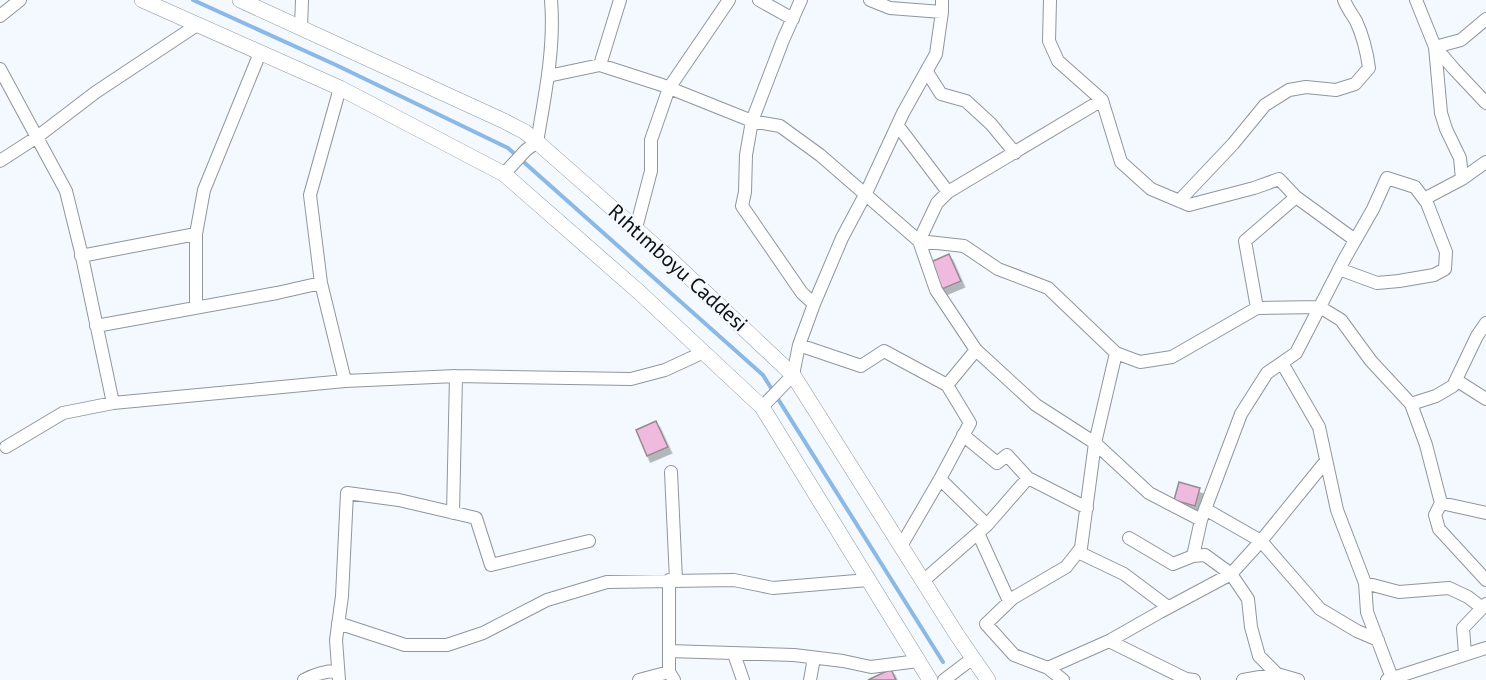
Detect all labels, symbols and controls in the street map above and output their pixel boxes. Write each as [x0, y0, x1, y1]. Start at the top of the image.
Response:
street label: Rıhtımboyu Caddesi [603, 198, 754, 337]

